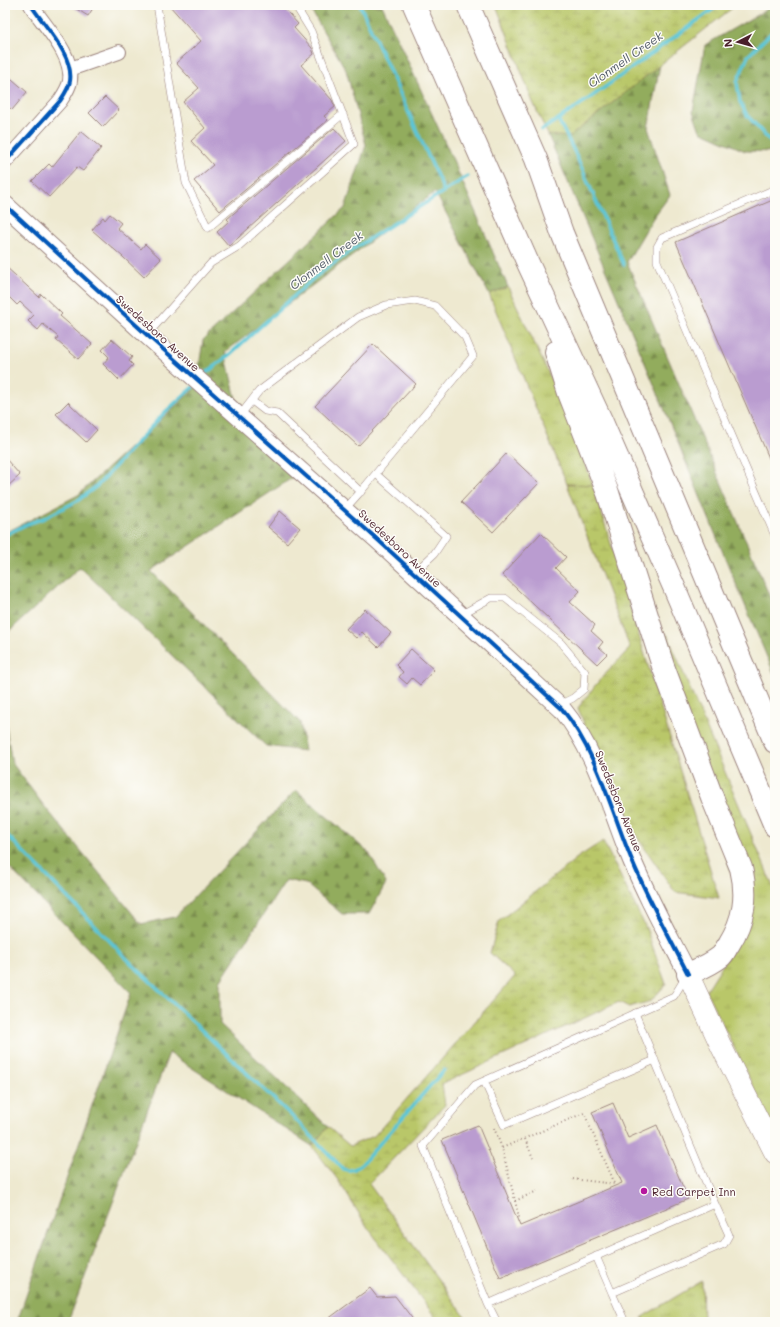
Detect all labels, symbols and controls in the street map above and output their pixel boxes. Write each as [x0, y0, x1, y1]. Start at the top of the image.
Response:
north arrow [718, 22, 758, 62]
water label: Clonmell Creek [584, 27, 666, 91]
text: N [720, 38, 735, 48]
water label: Clonmell Creek [286, 227, 366, 293]
street label: Swedesboro Avenue [113, 291, 203, 375]
street label: Swedesboro Avenue [355, 506, 445, 590]
street label: Swedesboro Avenue [592, 748, 646, 854]
place label: Red Carpet Inn [652, 1184, 736, 1199]
marker: Red Carpet Inn [639, 1186, 649, 1196]

